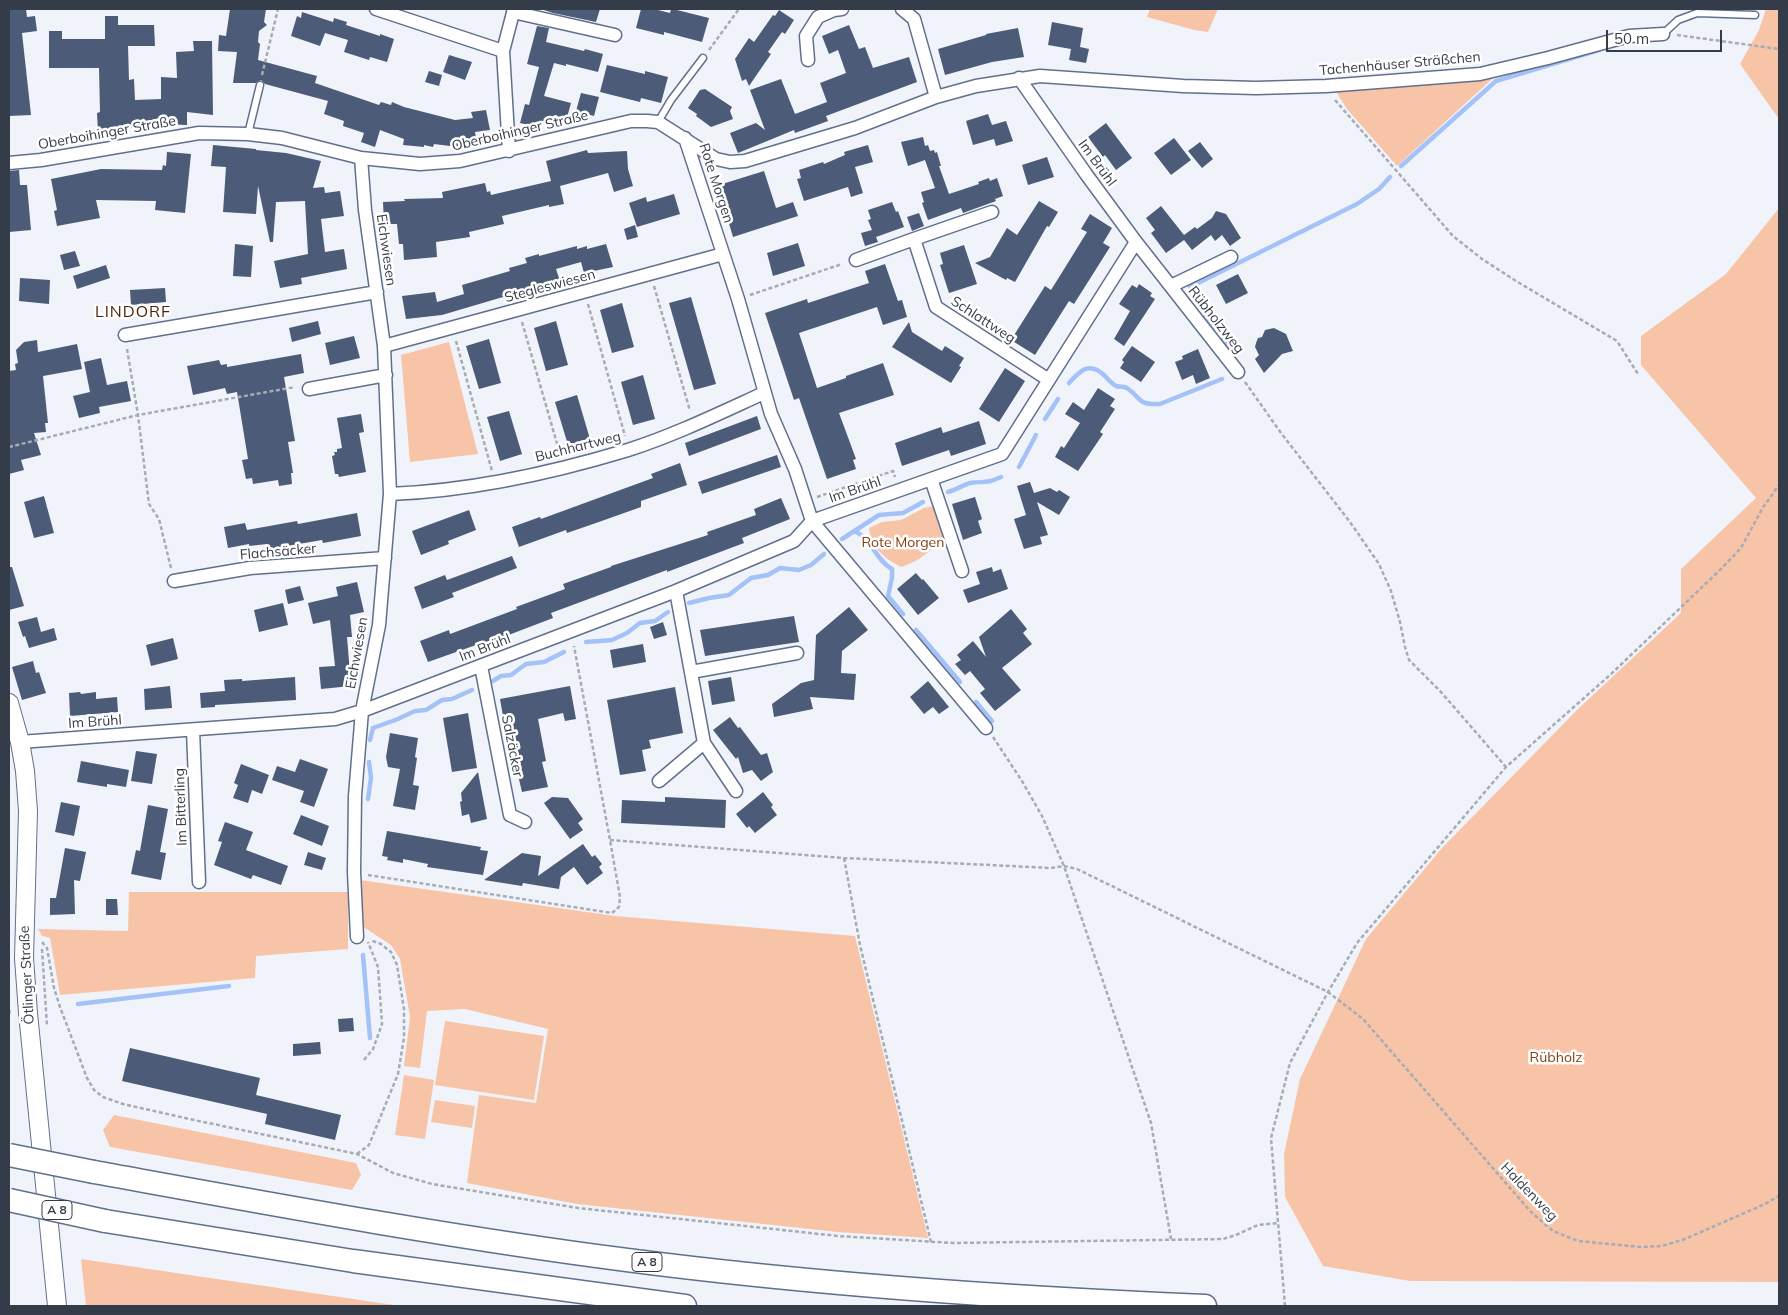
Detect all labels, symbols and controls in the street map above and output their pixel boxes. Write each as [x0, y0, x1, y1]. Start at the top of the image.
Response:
scale bar [1608, 20, 1724, 52]
text: 50 m [1614, 29, 1649, 48]
street label: Tachenhäuser Sträßchen [1319, 49, 1481, 79]
street label: Oberboihinger Straße [450, 107, 590, 155]
street label: Oberboihinger Straße [37, 113, 177, 153]
street label: Im Brühl [1074, 136, 1120, 190]
street label: Rote Morgen [695, 141, 737, 225]
street label: Eichwiesen [373, 213, 399, 287]
street label: Stegleswiesen [503, 266, 597, 306]
street label: Rübholzweg [1184, 283, 1248, 357]
street label: Schlattweg [948, 293, 1018, 347]
district label: LINDORF [94, 302, 172, 322]
street label: Buchhartweg [533, 428, 623, 466]
street label: Im Brühl [827, 473, 883, 507]
park label: Rote Morgen [862, 535, 944, 551]
street label: Flachsäcker [239, 540, 317, 564]
street label: Eichwiesen [342, 616, 372, 690]
street label: Im Brühl [457, 631, 513, 665]
street label: Im Brühl [68, 712, 122, 732]
street label: Salzäcker [498, 714, 526, 778]
street label: Im Bitterling [171, 768, 191, 846]
street label: Ötlinger Straße [16, 925, 38, 1025]
park label: Rübholz [1530, 1050, 1582, 1066]
street label: Haldenweg [1497, 1159, 1561, 1225]
road number: A 8 [42, 1200, 72, 1220]
road number: A 8 [632, 1252, 662, 1272]

